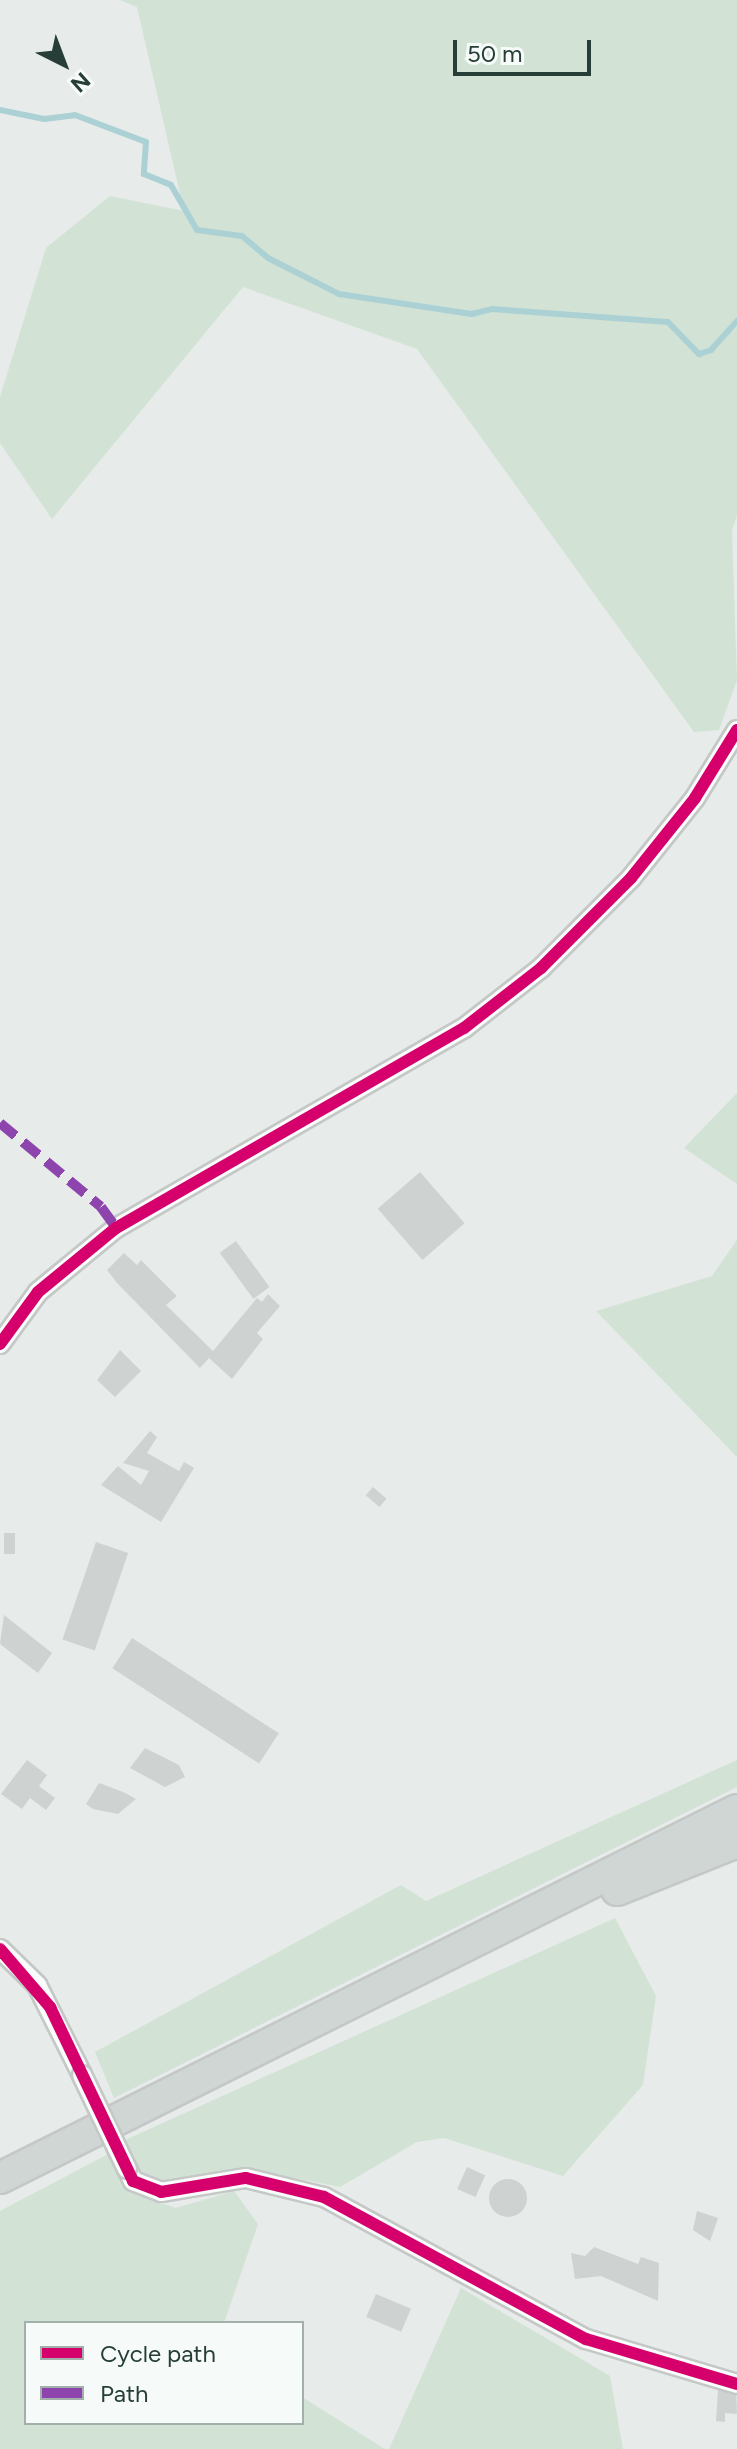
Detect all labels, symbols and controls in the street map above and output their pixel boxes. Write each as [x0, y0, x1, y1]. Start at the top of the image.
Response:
north arrow [24, 24, 104, 104]
scale bar [457, 24, 595, 74]
text: 50 m [467, 39, 523, 68]
text: N [65, 66, 96, 98]
legend [24, 2321, 304, 2425]
text: Cycle path [100, 2339, 216, 2368]
text: Path [100, 2379, 148, 2408]

